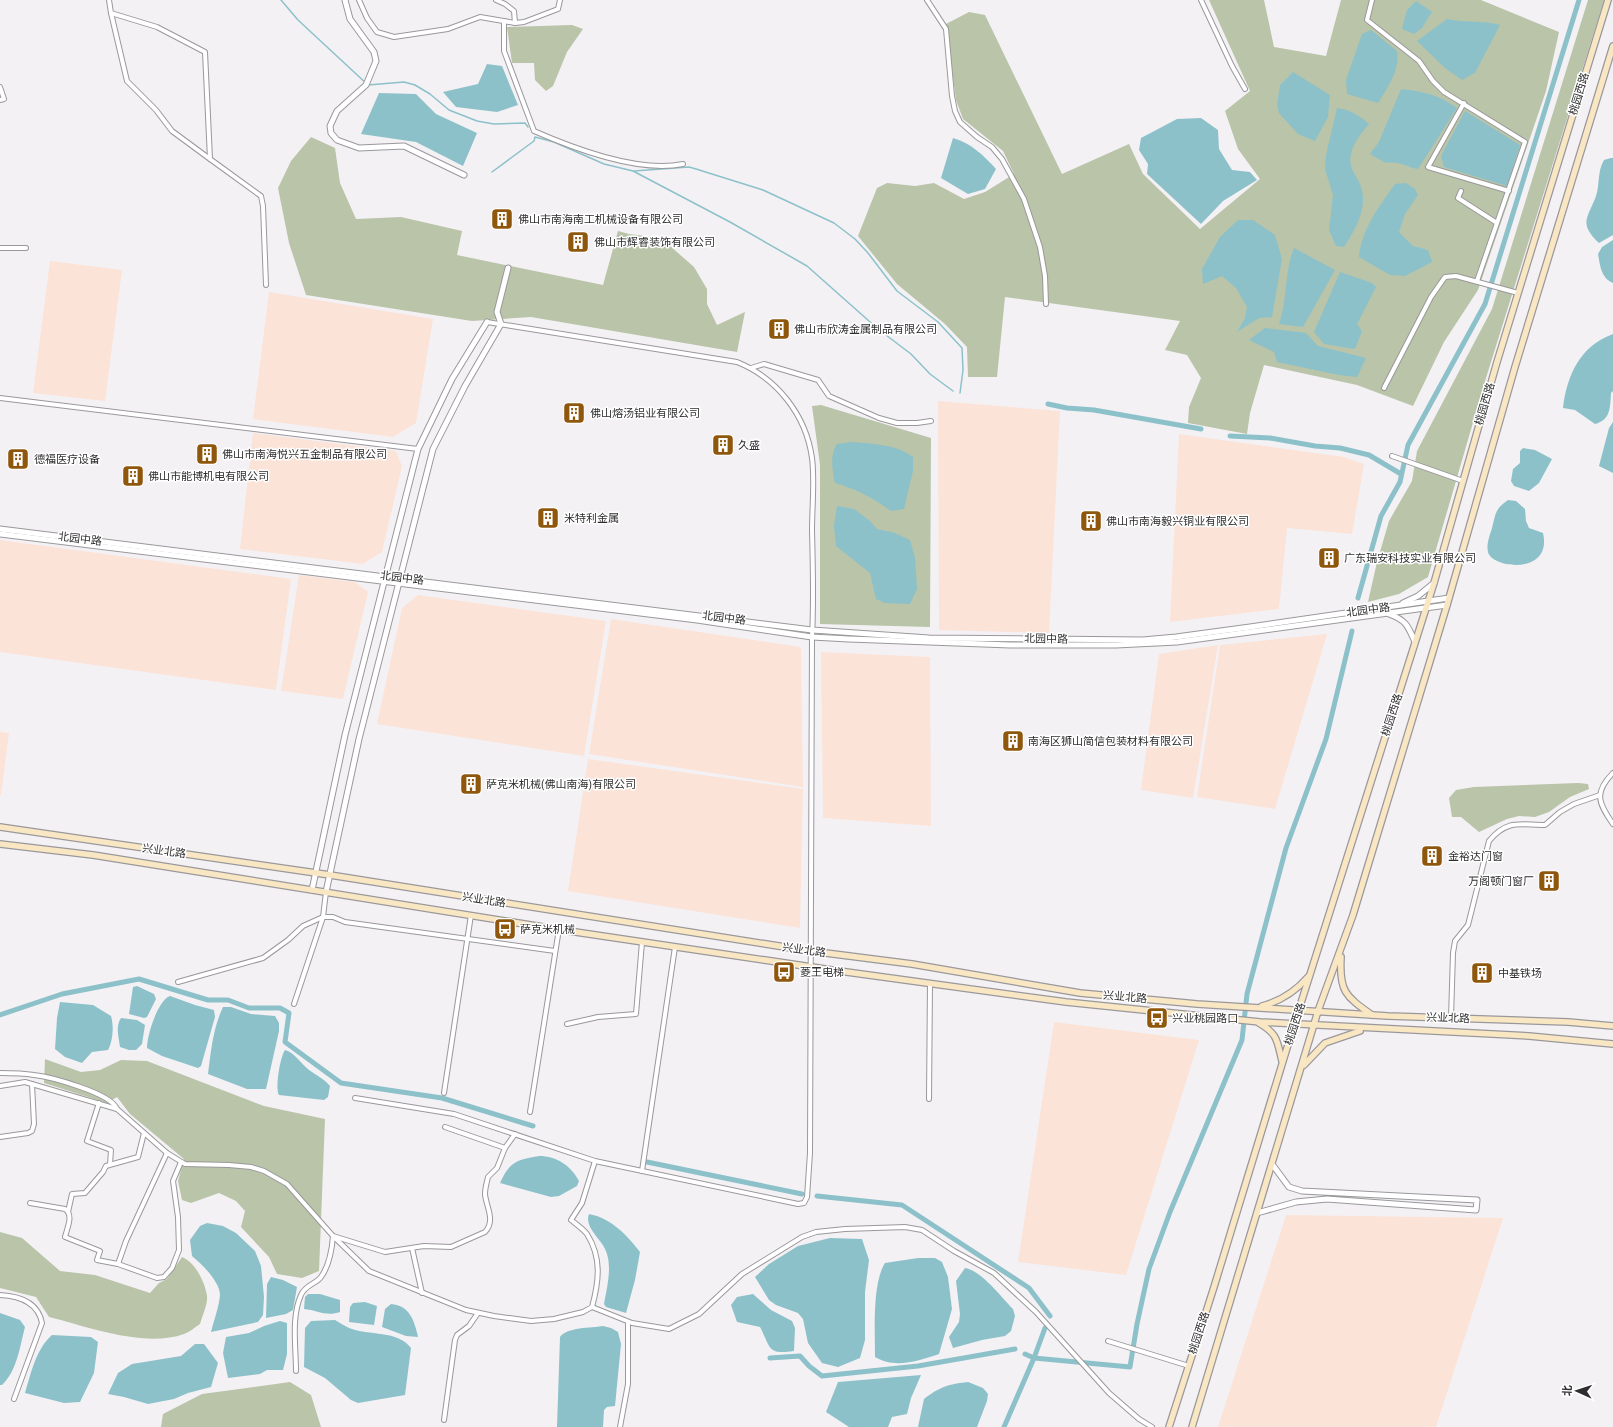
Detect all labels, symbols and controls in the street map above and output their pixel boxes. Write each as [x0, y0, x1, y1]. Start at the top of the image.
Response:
street label: 桃园西路 [1566, 71, 1592, 117]
building icon: 佛山市南海南工机械设备有限公司 [489, 206, 515, 232]
place label: 佛山市南海南工机械设备有限公司 [518, 213, 683, 226]
building icon: 佛山市辉睿装饰有限公司 [565, 229, 591, 255]
place label: 佛山市辉睿装饰有限公司 [594, 236, 715, 249]
building icon: 佛山市欣涛金属制品有限公司 [766, 316, 792, 342]
place label: 佛山市欣涛金属制品有限公司 [794, 323, 937, 336]
street label: 桃园西路 [1473, 381, 1497, 427]
building icon: 佛山熔汤铝业有限公司 [561, 400, 587, 426]
place label: 佛山熔汤铝业有限公司 [590, 407, 700, 420]
building icon: 久盛 [710, 432, 736, 458]
place label: 久盛 [738, 439, 760, 452]
building icon: 佛山市南海悦兴五金制品有限公司 [194, 441, 220, 467]
building icon: 德福医疗设备 [5, 446, 31, 472]
place label: 佛山市南海悦兴五金制品有限公司 [222, 448, 387, 461]
place label: 德福医疗设备 [34, 453, 100, 466]
building icon: 佛山市能博机电有限公司 [120, 463, 146, 489]
place label: 佛山市能博机电有限公司 [148, 470, 269, 483]
building icon: 米特利金属 [535, 505, 561, 531]
building icon: 佛山市南海毅兴铜业有限公司 [1078, 508, 1104, 534]
place label: 米特利金属 [564, 512, 619, 525]
place label: 佛山市南海毅兴铜业有限公司 [1106, 515, 1249, 528]
street label: 北园中路 [57, 530, 103, 548]
building icon: 广东瑞安科技实业有限公司 [1316, 545, 1342, 571]
place label: 广东瑞安科技实业有限公司 [1344, 552, 1476, 565]
street label: 北园中路 [379, 569, 425, 587]
street label: 北园中路 [1345, 601, 1391, 619]
street label: 北园中路 [701, 609, 747, 627]
street label: 北园中路 [1024, 632, 1068, 646]
street label: 桃园西路 [1379, 692, 1405, 738]
building icon: 南海区狮山简信包装材料有限公司 [1000, 728, 1026, 754]
place label: 南海区狮山简信包装材料有限公司 [1028, 735, 1193, 748]
building icon: 萨克米机械(佛山南海)有限公司 [458, 771, 484, 797]
place label: 萨克米机械(佛山南海)有限公司 [486, 778, 636, 791]
street label: 兴业北路 [141, 842, 187, 860]
building icon: 金裕达门窗 [1419, 843, 1445, 869]
place label: 金裕达门窗 [1448, 850, 1503, 863]
building icon: 万阁顿门窗厂 [1536, 868, 1562, 894]
place label: 万阁顿门窗厂 [1468, 875, 1534, 888]
street label: 兴业北路 [461, 890, 507, 910]
bus stop icon: 萨克米机械 [492, 916, 518, 942]
place label: 萨克米机械 [520, 923, 575, 936]
street label: 兴业北路 [781, 941, 827, 959]
bus stop icon: 菱王电梯 [771, 959, 797, 985]
building icon: 中基铁场 [1469, 960, 1495, 986]
place label: 菱王电梯 [800, 966, 844, 979]
place label: 中基铁场 [1498, 967, 1542, 980]
street label: 兴业北路 [1103, 989, 1147, 1005]
street label: 桃园西路 [1282, 1001, 1308, 1047]
bus stop icon: 兴业桃园路口 [1144, 1005, 1170, 1031]
street label: 兴业北路 [1426, 1011, 1470, 1025]
place label: 兴业桃园路口 [1172, 1012, 1238, 1025]
street label: 桃园西路 [1186, 1310, 1212, 1356]
north arrow [1557, 1371, 1597, 1411]
text: 北 [1561, 1385, 1574, 1396]

